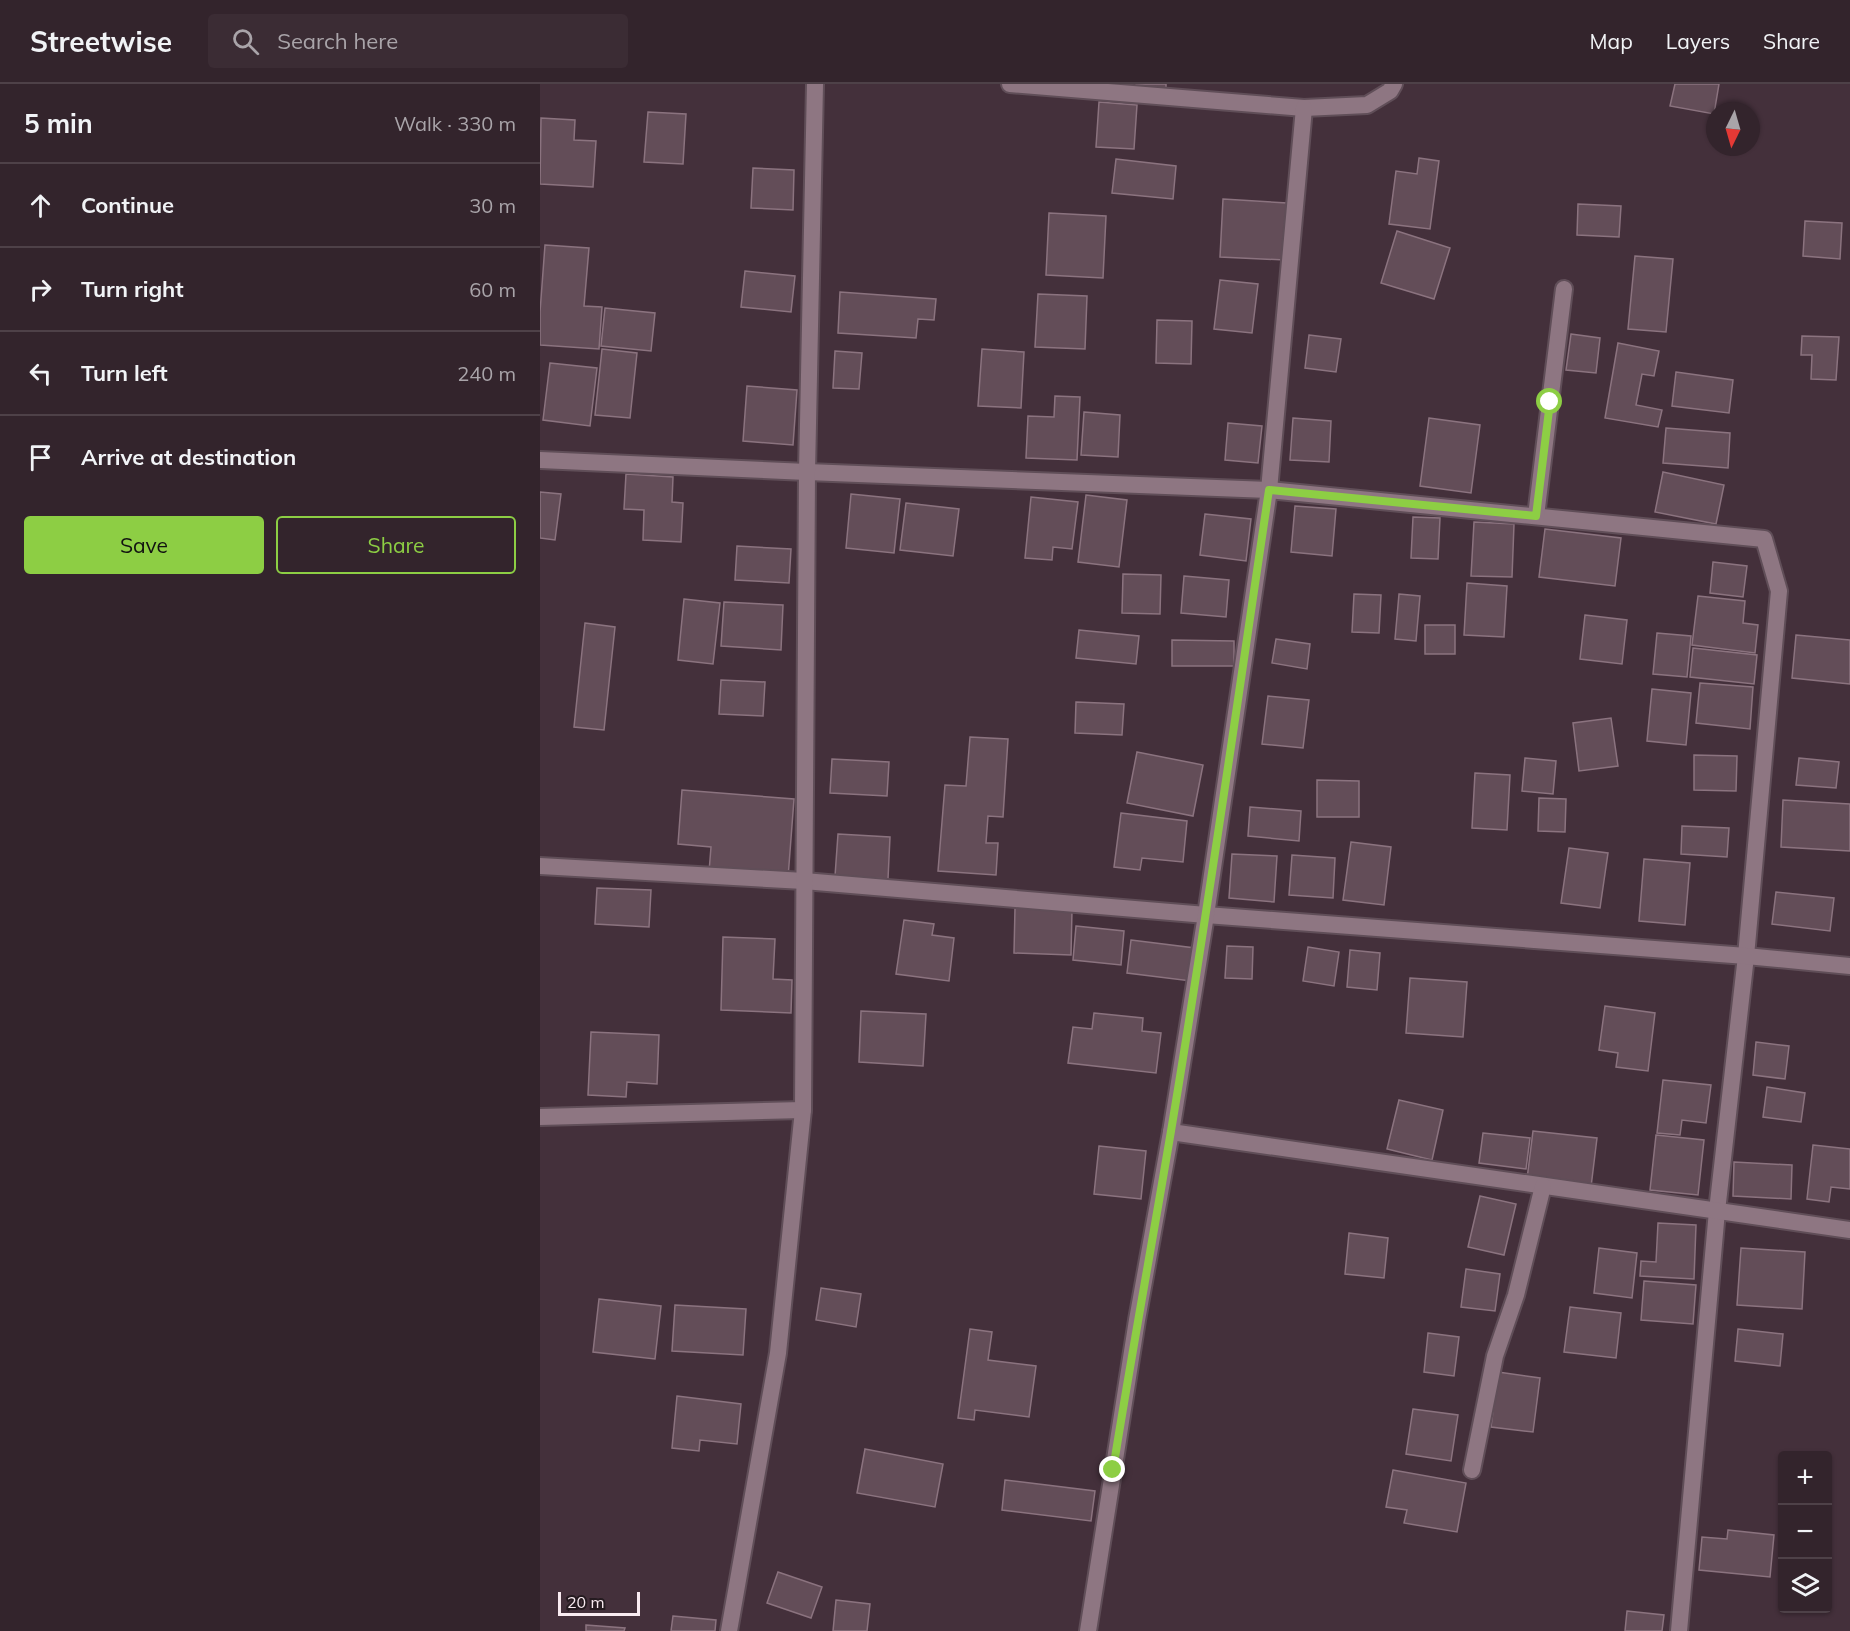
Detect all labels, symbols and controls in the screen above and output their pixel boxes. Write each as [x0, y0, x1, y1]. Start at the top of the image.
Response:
search box [208, 14, 628, 68]
text: Streetwise [30, 24, 172, 59]
icon: search [229, 25, 262, 58]
text: Search here [277, 27, 398, 55]
text: Map [1590, 28, 1633, 54]
text: Layers [1666, 28, 1730, 54]
text: Share [1763, 28, 1820, 54]
north arrow [1706, 102, 1760, 156]
text: 5 min [24, 107, 93, 140]
text: Walk · 330 m [394, 111, 516, 136]
icon: ahead [24, 189, 57, 222]
text: Continue [81, 191, 174, 219]
text: 30 m [469, 193, 516, 218]
icon: right [24, 273, 57, 306]
text: Turn right [81, 275, 184, 303]
text: 60 m [469, 277, 516, 302]
icon: left [24, 357, 57, 390]
text: Turn left [81, 359, 168, 387]
text: 240 m [457, 361, 516, 386]
route start [1536, 388, 1562, 414]
icon: arrive [24, 441, 57, 474]
text: Arrive at destination [81, 443, 296, 471]
button: Save [24, 516, 264, 574]
button: Share [276, 516, 516, 574]
map controls [1778, 1451, 1832, 1613]
button: + [1778, 1451, 1832, 1505]
route end [1099, 1456, 1125, 1482]
button: − [1778, 1505, 1832, 1559]
button: layers [1778, 1559, 1832, 1613]
scale bar [558, 1589, 640, 1616]
text: 20 m [567, 1592, 604, 1612]

